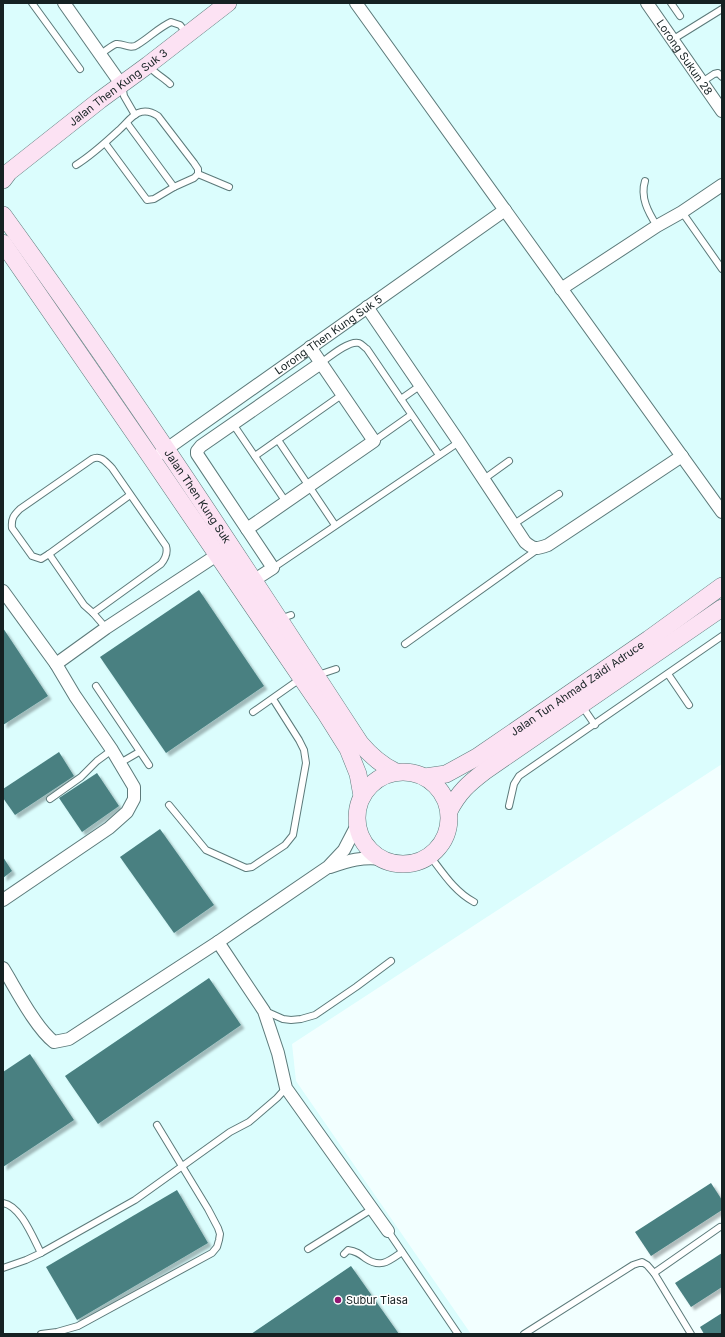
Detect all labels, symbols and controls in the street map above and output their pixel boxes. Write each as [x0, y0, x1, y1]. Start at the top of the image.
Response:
street label: Lorong Sukun 28 [654, 17, 716, 98]
street label: Jalan Then Kung Suk 3 [66, 46, 170, 129]
street label: Lorong Then Kung Suk 5 [272, 292, 385, 378]
street label: Jalan Then Kung Suk [161, 446, 234, 546]
street label: Jalan Tun Ahmad Zaidi Adruce [508, 638, 647, 739]
place label: Subur Tiasa [346, 1293, 408, 1307]
marker: Subur Tiasa [333, 1295, 343, 1305]

